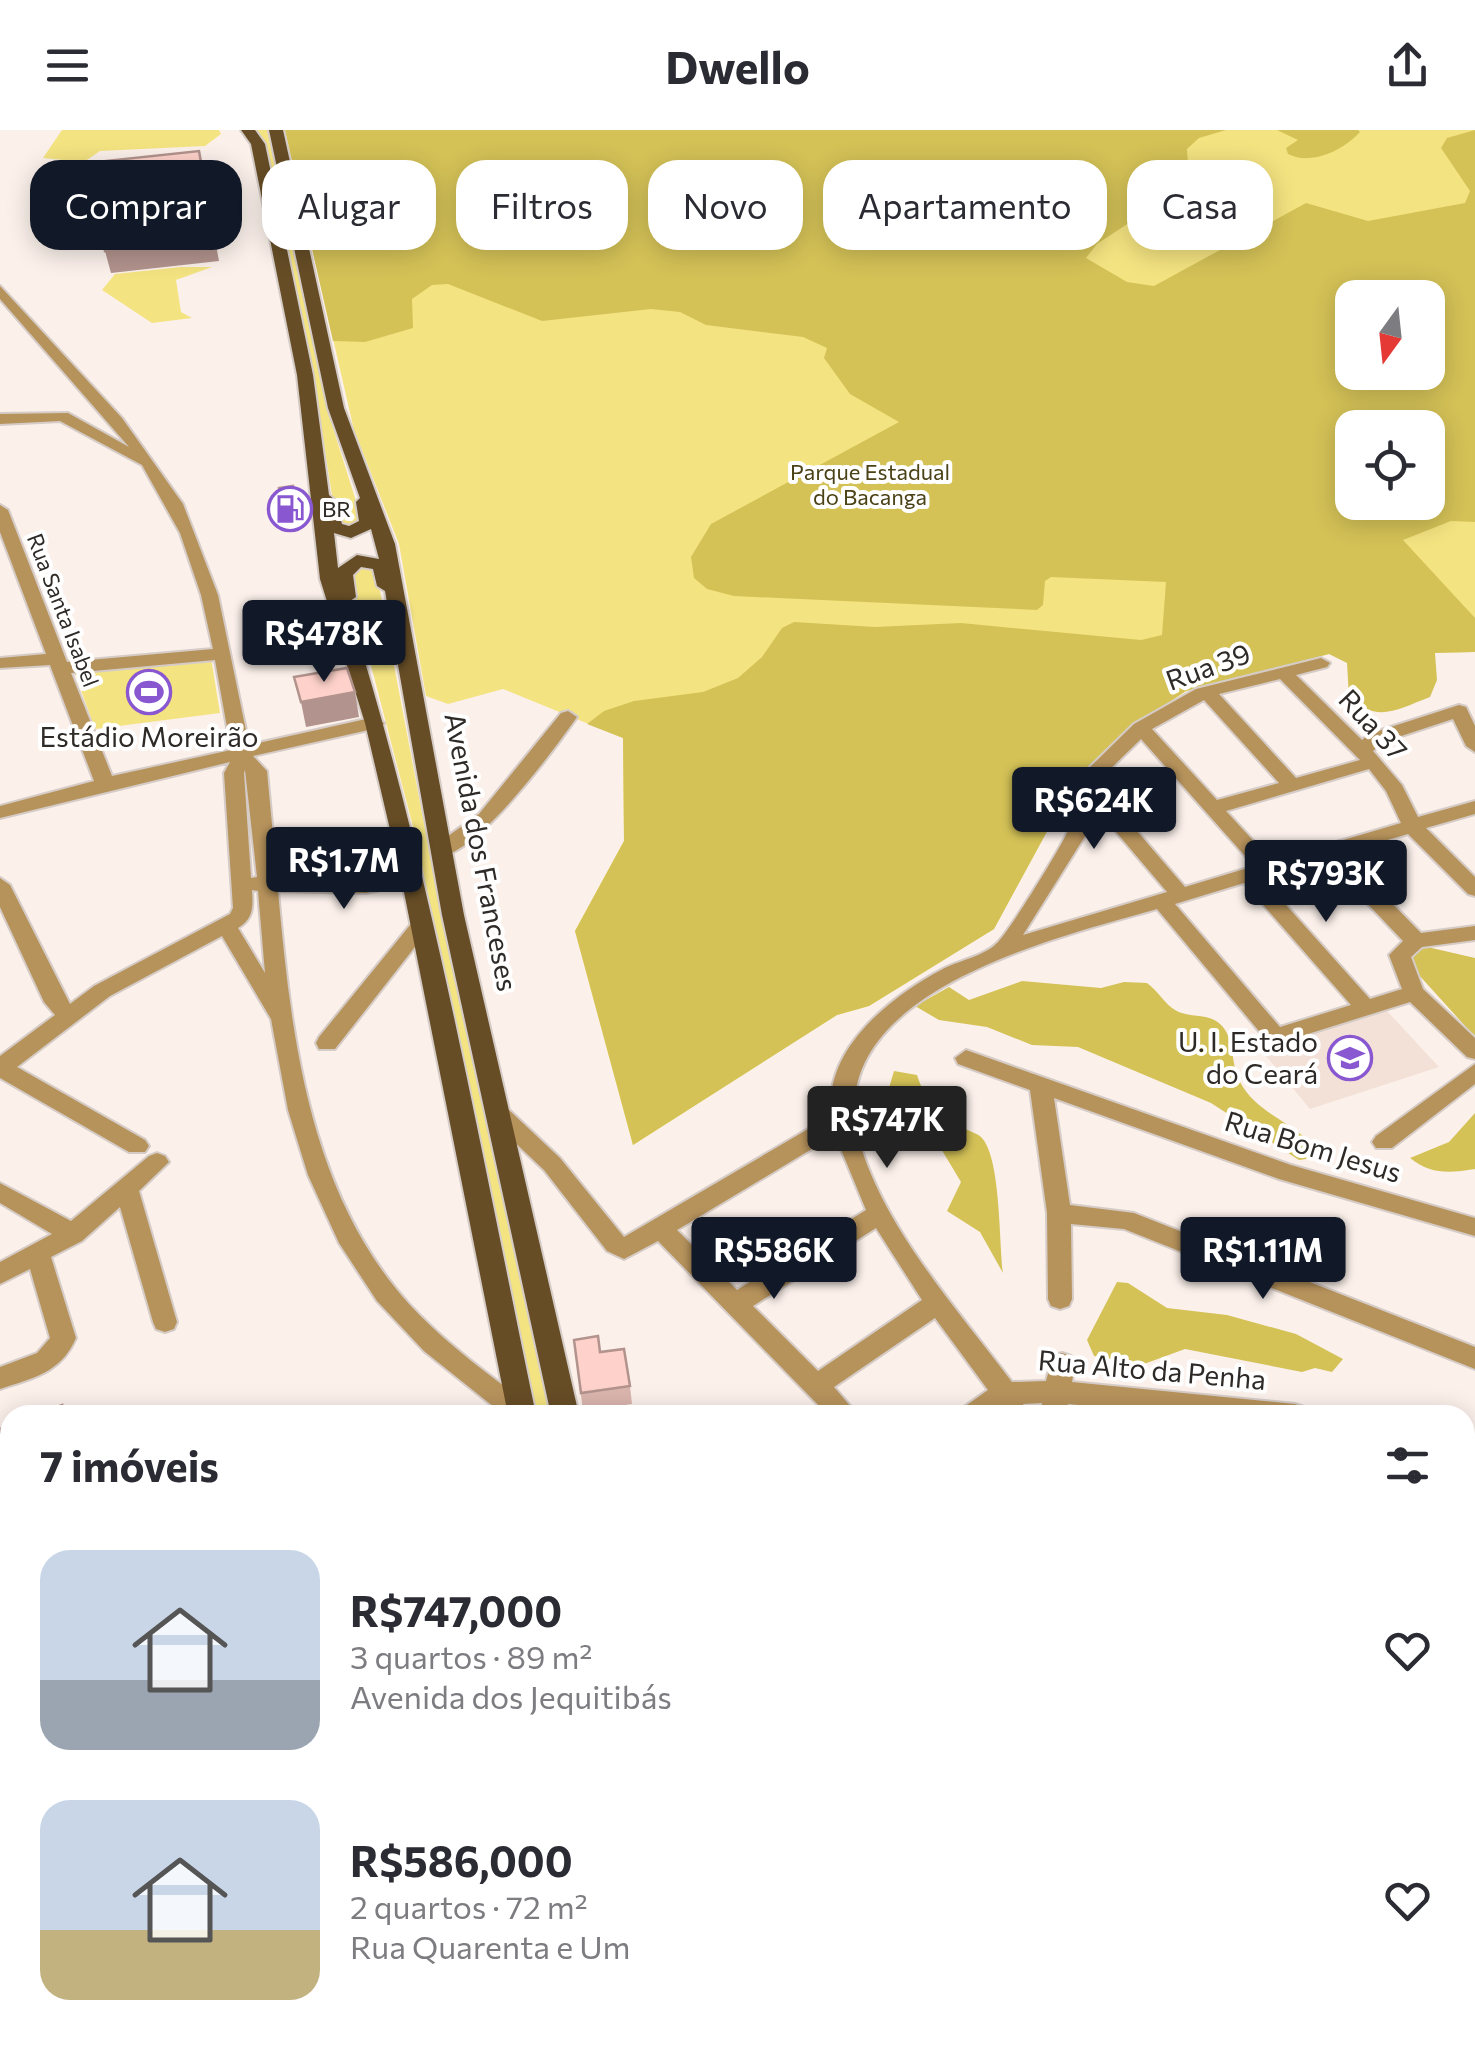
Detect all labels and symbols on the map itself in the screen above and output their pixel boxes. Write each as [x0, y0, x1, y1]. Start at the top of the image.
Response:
north arrow [1335, 280, 1445, 390]
park label: Parque Estadual do Bacanga [790, 458, 950, 510]
fuel station icon: BR [267, 486, 313, 532]
place label: BR [322, 495, 351, 522]
street label: Rua Santa Isabel [22, 529, 105, 690]
pin: R$478K [243, 600, 405, 685]
street label: Rua 39 [1161, 635, 1254, 697]
sports icon: Estádio Moreirão [126, 669, 172, 715]
street label: Rua 37 [1332, 682, 1415, 767]
street label: Avenida dos Franceses [438, 710, 526, 994]
place label: Estádio Moreirão [40, 719, 258, 753]
pin: R$624K [1013, 767, 1175, 852]
pin: R$1.7M [263, 827, 425, 912]
pin: R$793K [1245, 840, 1407, 925]
place label: U. I. Estado do Ceará [1178, 1024, 1318, 1090]
school or university icon: U. I. Estado do Ceará [1327, 1035, 1373, 1081]
pin: R$747K [806, 1086, 968, 1171]
street label: Rua Bom Jesus [1221, 1103, 1406, 1189]
pin: R$586K [693, 1217, 855, 1302]
pin: R$1.11M [1171, 1217, 1355, 1302]
street label: Rua Alto da Penha [1037, 1342, 1268, 1396]

